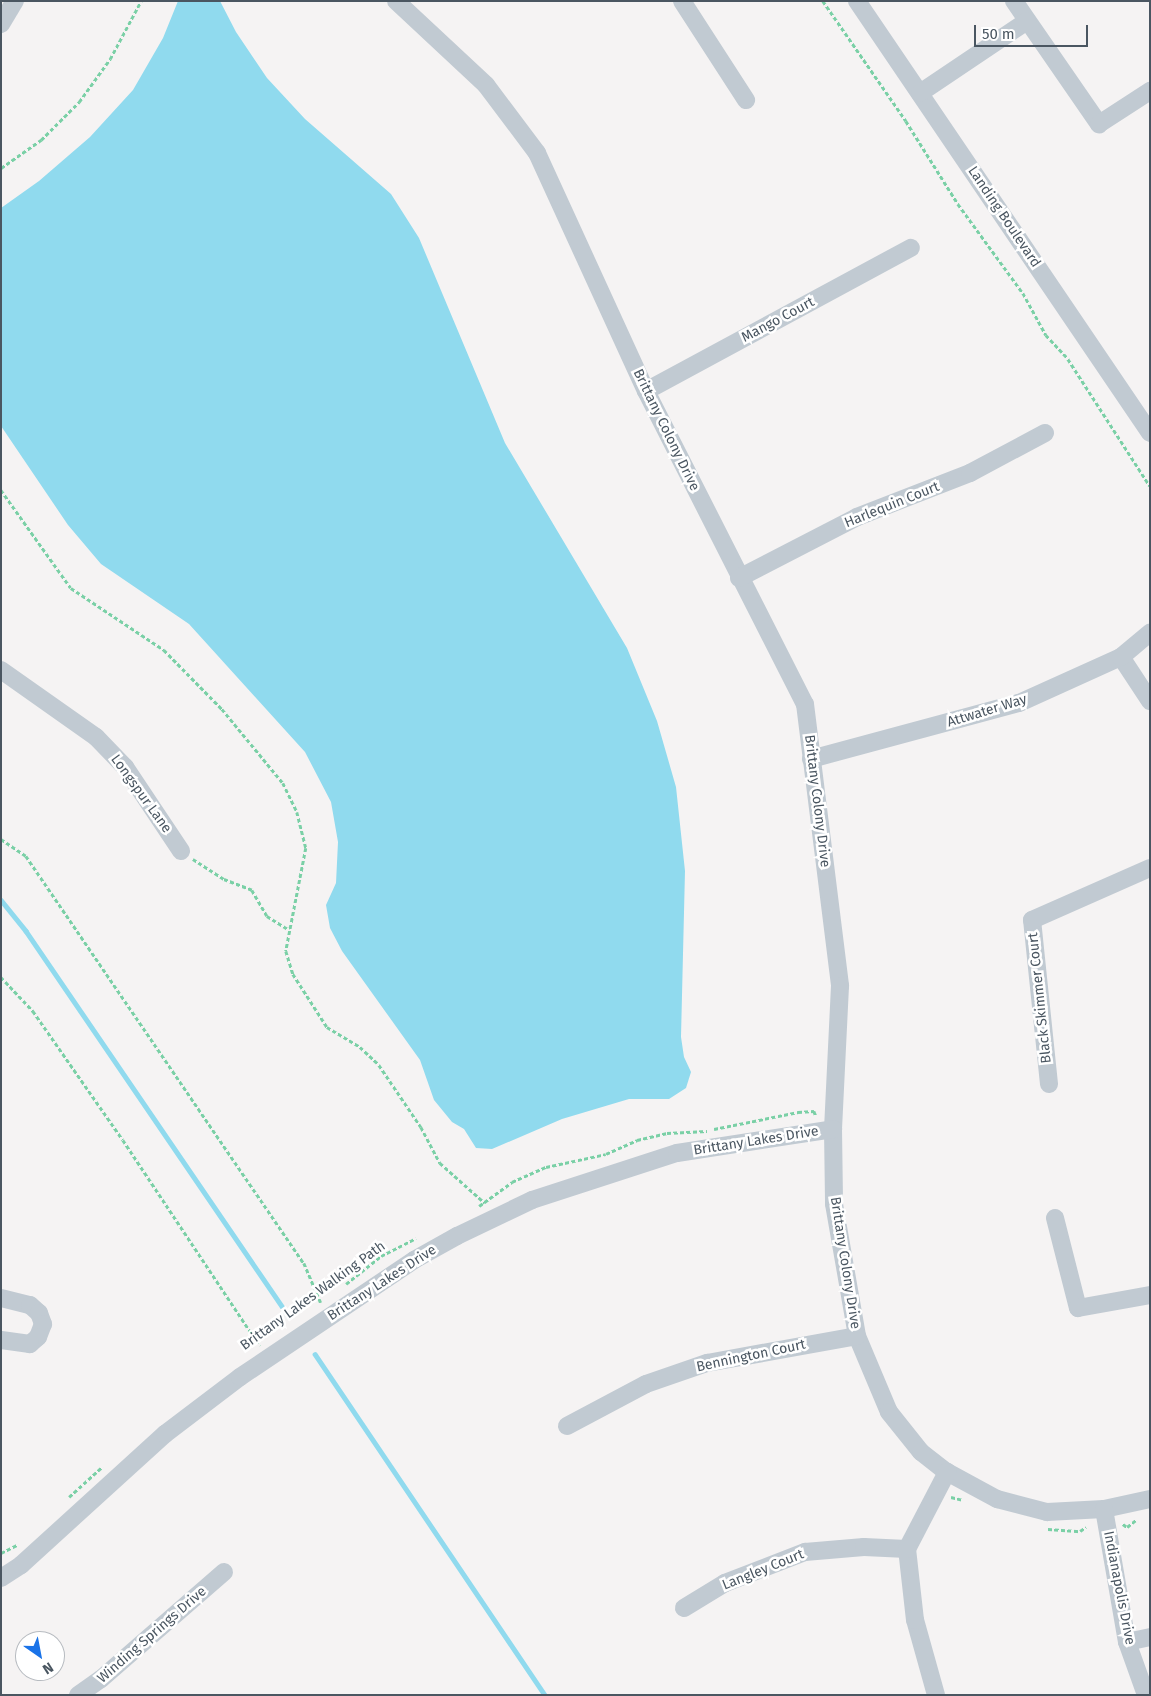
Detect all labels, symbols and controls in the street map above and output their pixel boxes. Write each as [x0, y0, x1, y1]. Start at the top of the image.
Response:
scale bar [976, 15, 1090, 47]
text: 50 m [982, 25, 1015, 43]
street label: Landing Boulevard [964, 163, 1044, 271]
street label: Mango Court [739, 294, 817, 346]
street label: Brittany Colony Drive [629, 366, 703, 494]
street label: Harlequin Court [842, 478, 942, 532]
street label: Attwater Way [945, 691, 1029, 731]
street label: Brittany Colony Drive [801, 734, 833, 868]
street label: Longspur Lane [107, 752, 175, 836]
street label: Black Skimmer Court [1025, 932, 1055, 1064]
street label: Brittany Lakes Drive [692, 1123, 820, 1159]
street label: Brittany Colony Drive [826, 1196, 864, 1330]
street label: Brittany Lakes Walking Path [237, 1238, 389, 1354]
street label: Brittany Lakes Drive [324, 1242, 440, 1324]
street label: Bennington Court [695, 1336, 807, 1376]
street label: Indianapolis Drive [1100, 1530, 1138, 1646]
street label: Langley Court [720, 1546, 806, 1594]
street label: Winding Springs Drive [94, 1583, 210, 1687]
north arrow [15, 1631, 65, 1681]
text: N [39, 1658, 56, 1678]

